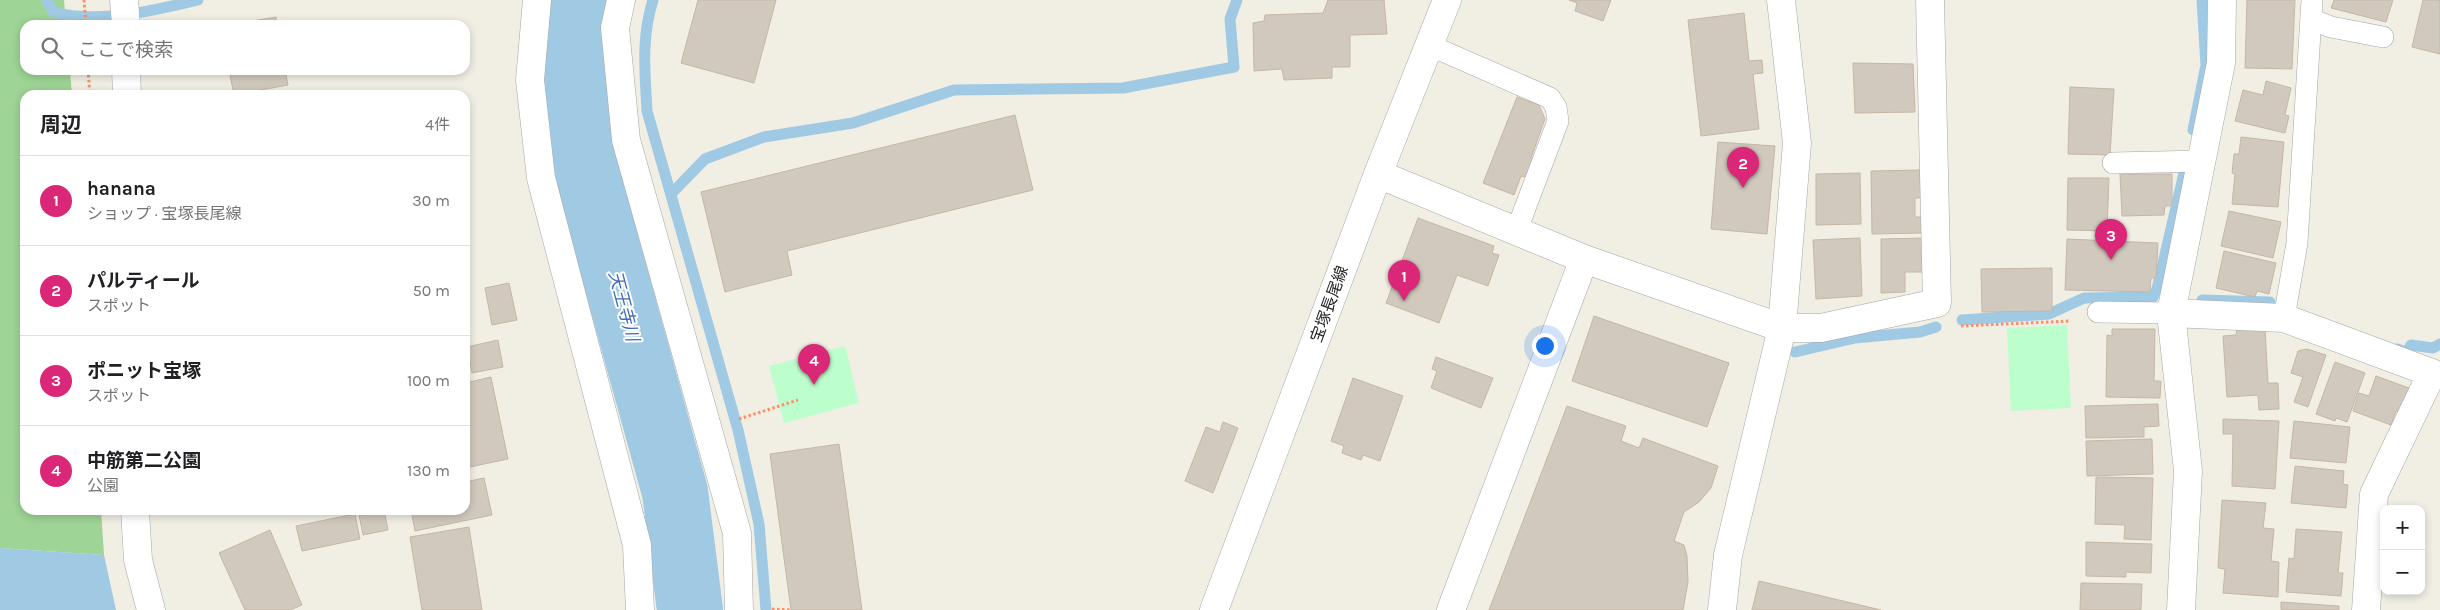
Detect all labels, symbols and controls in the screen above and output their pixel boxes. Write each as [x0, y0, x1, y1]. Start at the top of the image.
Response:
search box [20, 20, 470, 75]
icon: search [38, 34, 66, 62]
text: ここで検索 [78, 39, 173, 61]
text: 周辺 [40, 113, 82, 137]
text: 4件 [425, 115, 450, 134]
pin: 2 [1727, 147, 1759, 188]
text: hanana [87, 178, 156, 200]
text: 1 [53, 191, 59, 210]
text: 30 m [412, 191, 450, 210]
text: ショップ · 宝塚長尾線 [87, 204, 241, 223]
pin: 3 [2095, 219, 2127, 260]
pin: 1 [1388, 260, 1420, 301]
street label: 宝塚長尾線 [1306, 263, 1352, 345]
water label: 天王寺川 [604, 268, 644, 346]
text: パルティール [87, 270, 200, 292]
text: 2 [51, 281, 61, 300]
text: 50 m [413, 281, 450, 300]
text: スポット [87, 296, 151, 315]
your location [1532, 333, 1558, 359]
pin: 4 [798, 344, 830, 385]
text: ポニット宝塚 [87, 360, 201, 382]
text: 3 [51, 371, 61, 390]
text: 100 m [407, 371, 450, 390]
text: スポット [87, 386, 151, 405]
text: 中筋第二公園 [87, 450, 201, 472]
text: 4 [51, 461, 61, 480]
text: 130 m [407, 461, 450, 480]
text: 公園 [87, 476, 119, 495]
map controls [2380, 505, 2425, 595]
button: + [2380, 505, 2425, 550]
button: − [2380, 550, 2425, 595]

